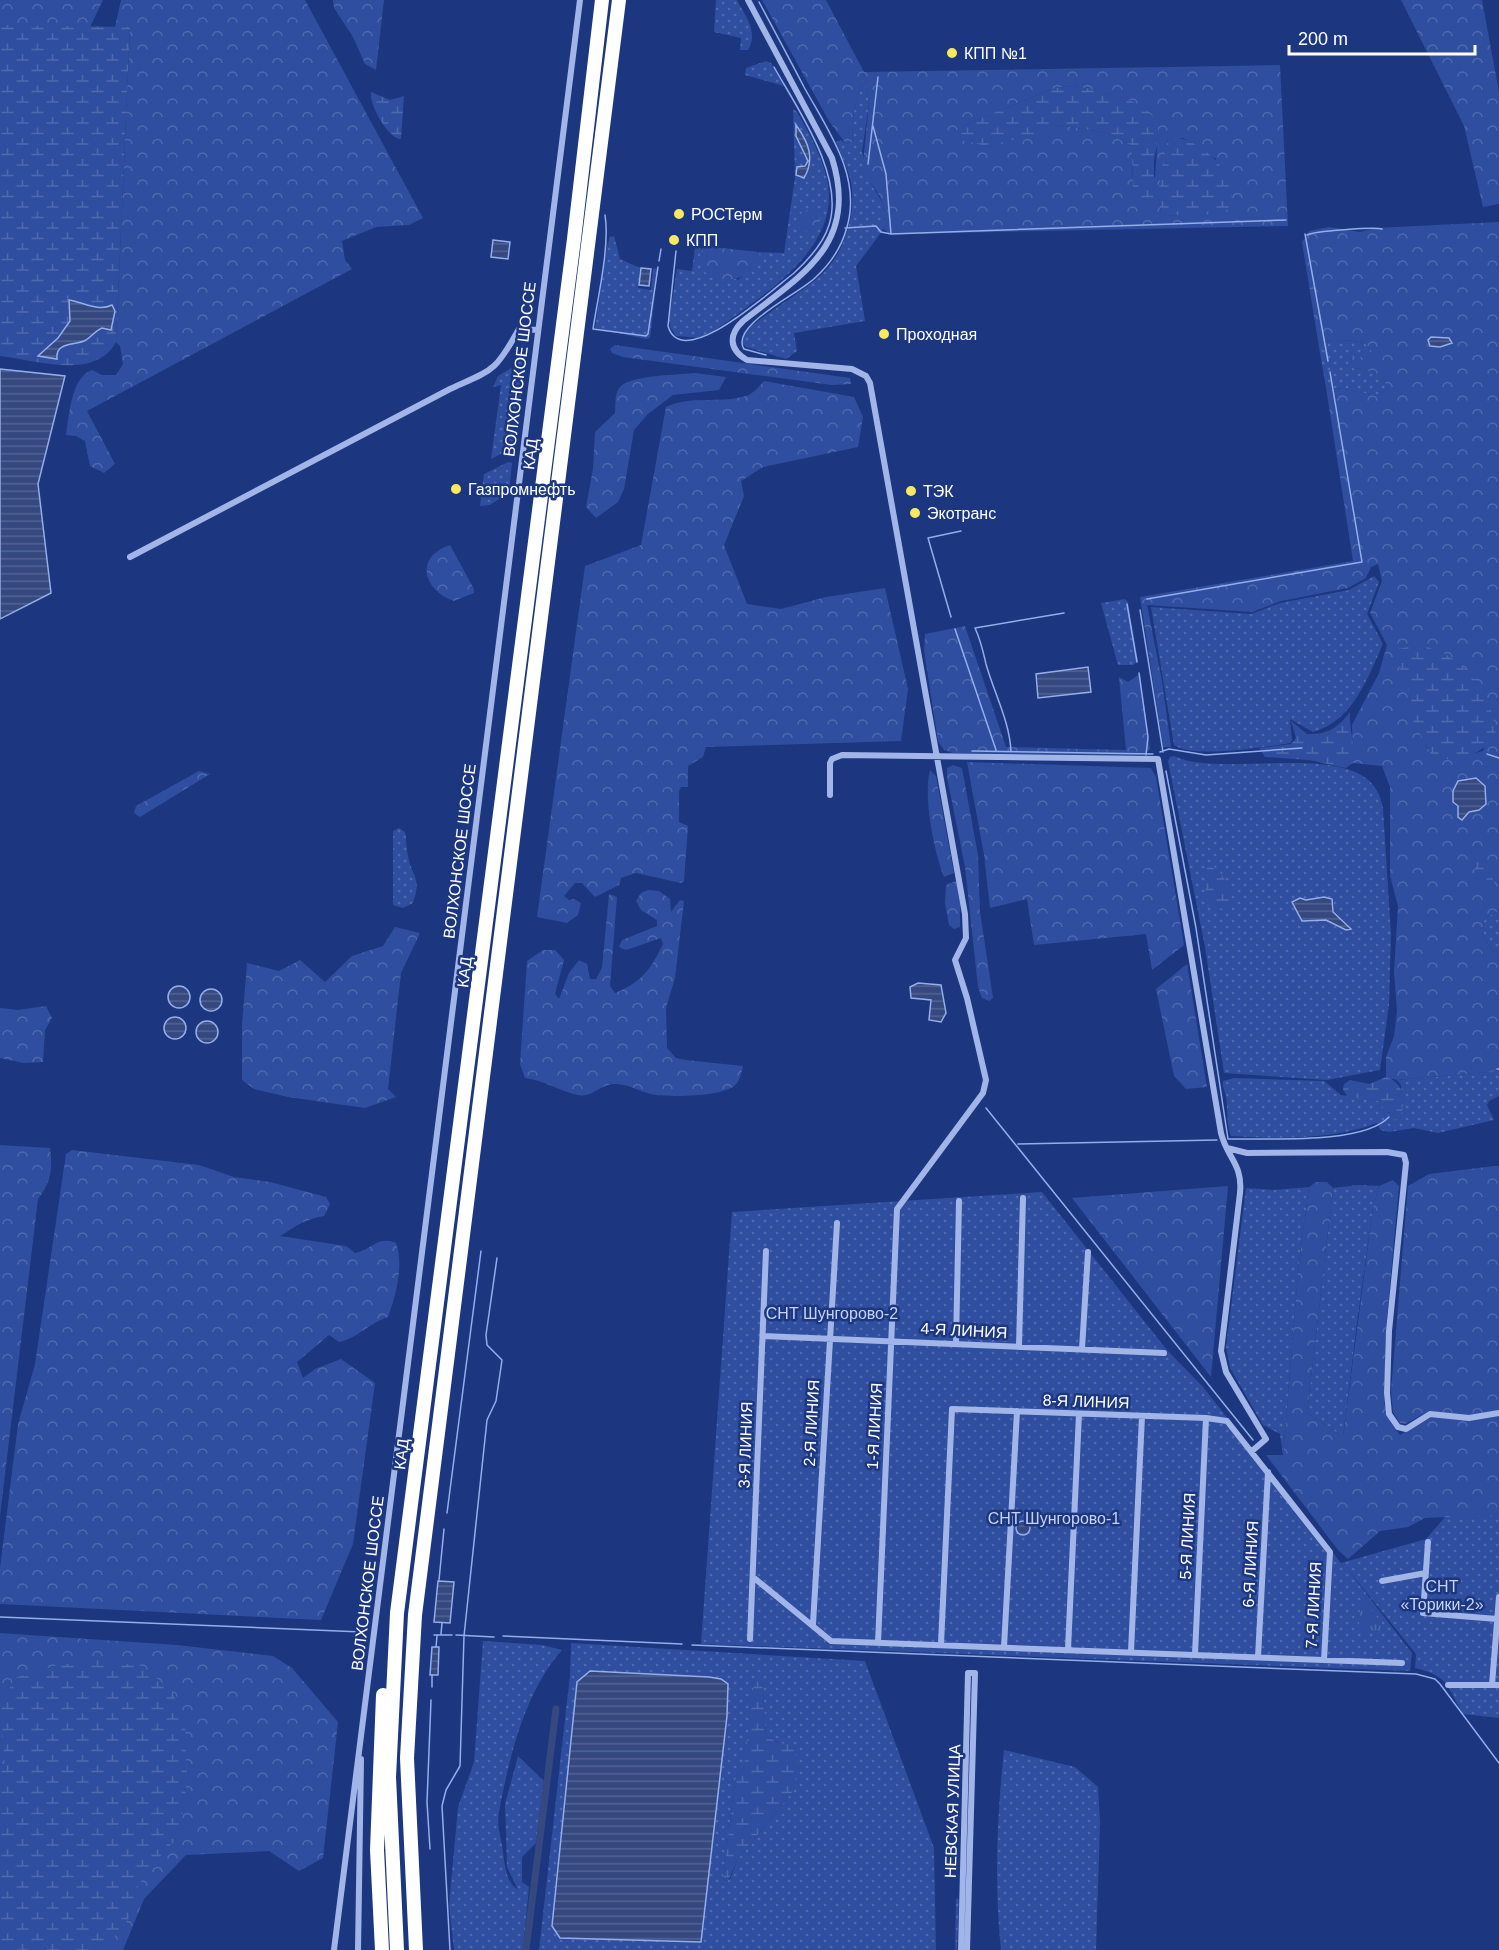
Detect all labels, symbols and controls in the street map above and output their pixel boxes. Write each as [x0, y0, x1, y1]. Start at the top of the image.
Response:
scale bar [1289, 18, 1475, 56]
text: 200 m [1298, 29, 1348, 49]
place label: КПП №1 [964, 45, 1027, 62]
marker: КПП №1 [945, 46, 959, 60]
place label: РОСТерм [691, 206, 762, 223]
marker: РОСТерм [672, 207, 686, 221]
place label: КПП [686, 232, 718, 249]
marker: КПП [667, 233, 681, 247]
street label: ВОЛХОНСКОЕ ШОССЕ [500, 281, 539, 458]
place label: Проходная [896, 326, 977, 343]
marker: Проходная [877, 327, 891, 341]
street label: КАД [520, 437, 541, 471]
place label: Газпромнефть [468, 481, 576, 498]
marker: Газпромнефть [449, 482, 463, 496]
place label: ТЭК [923, 483, 954, 500]
marker: ТЭК [904, 484, 918, 498]
place label: Экотранс [927, 505, 996, 522]
marker: Экотранс [908, 506, 922, 520]
street label: ВОЛХОНСКОЕ ШОССЕ [440, 763, 479, 940]
street label: КАД [454, 955, 475, 989]
park label: СНТ Шунгорово-2 [766, 1305, 898, 1322]
street label: 4-Я ЛИНИЯ [920, 1320, 1008, 1341]
street label: 2-Я ЛИНИЯ [801, 1379, 822, 1467]
street label: 1-Я ЛИНИЯ [864, 1382, 885, 1470]
street label: 8-Я ЛИНИЯ [1042, 1391, 1130, 1412]
street label: 3-Я ЛИНИЯ [735, 1401, 756, 1489]
street label: КАД [391, 1437, 412, 1471]
street label: 5-Я ЛИНИЯ [1177, 1492, 1198, 1580]
street label: ВОЛХОНСКОЕ ШОССЕ [348, 1495, 387, 1672]
park label: СНТ Шунгорово-1 [988, 1510, 1120, 1527]
street label: 6-Я ЛИНИЯ [1240, 1520, 1261, 1608]
street label: 7-Я ЛИНИЯ [1303, 1561, 1324, 1649]
park label: СНТ «Торики-2» [1400, 1578, 1484, 1613]
street label: НЕВСКАЯ УЛИЦА [942, 1743, 963, 1878]

